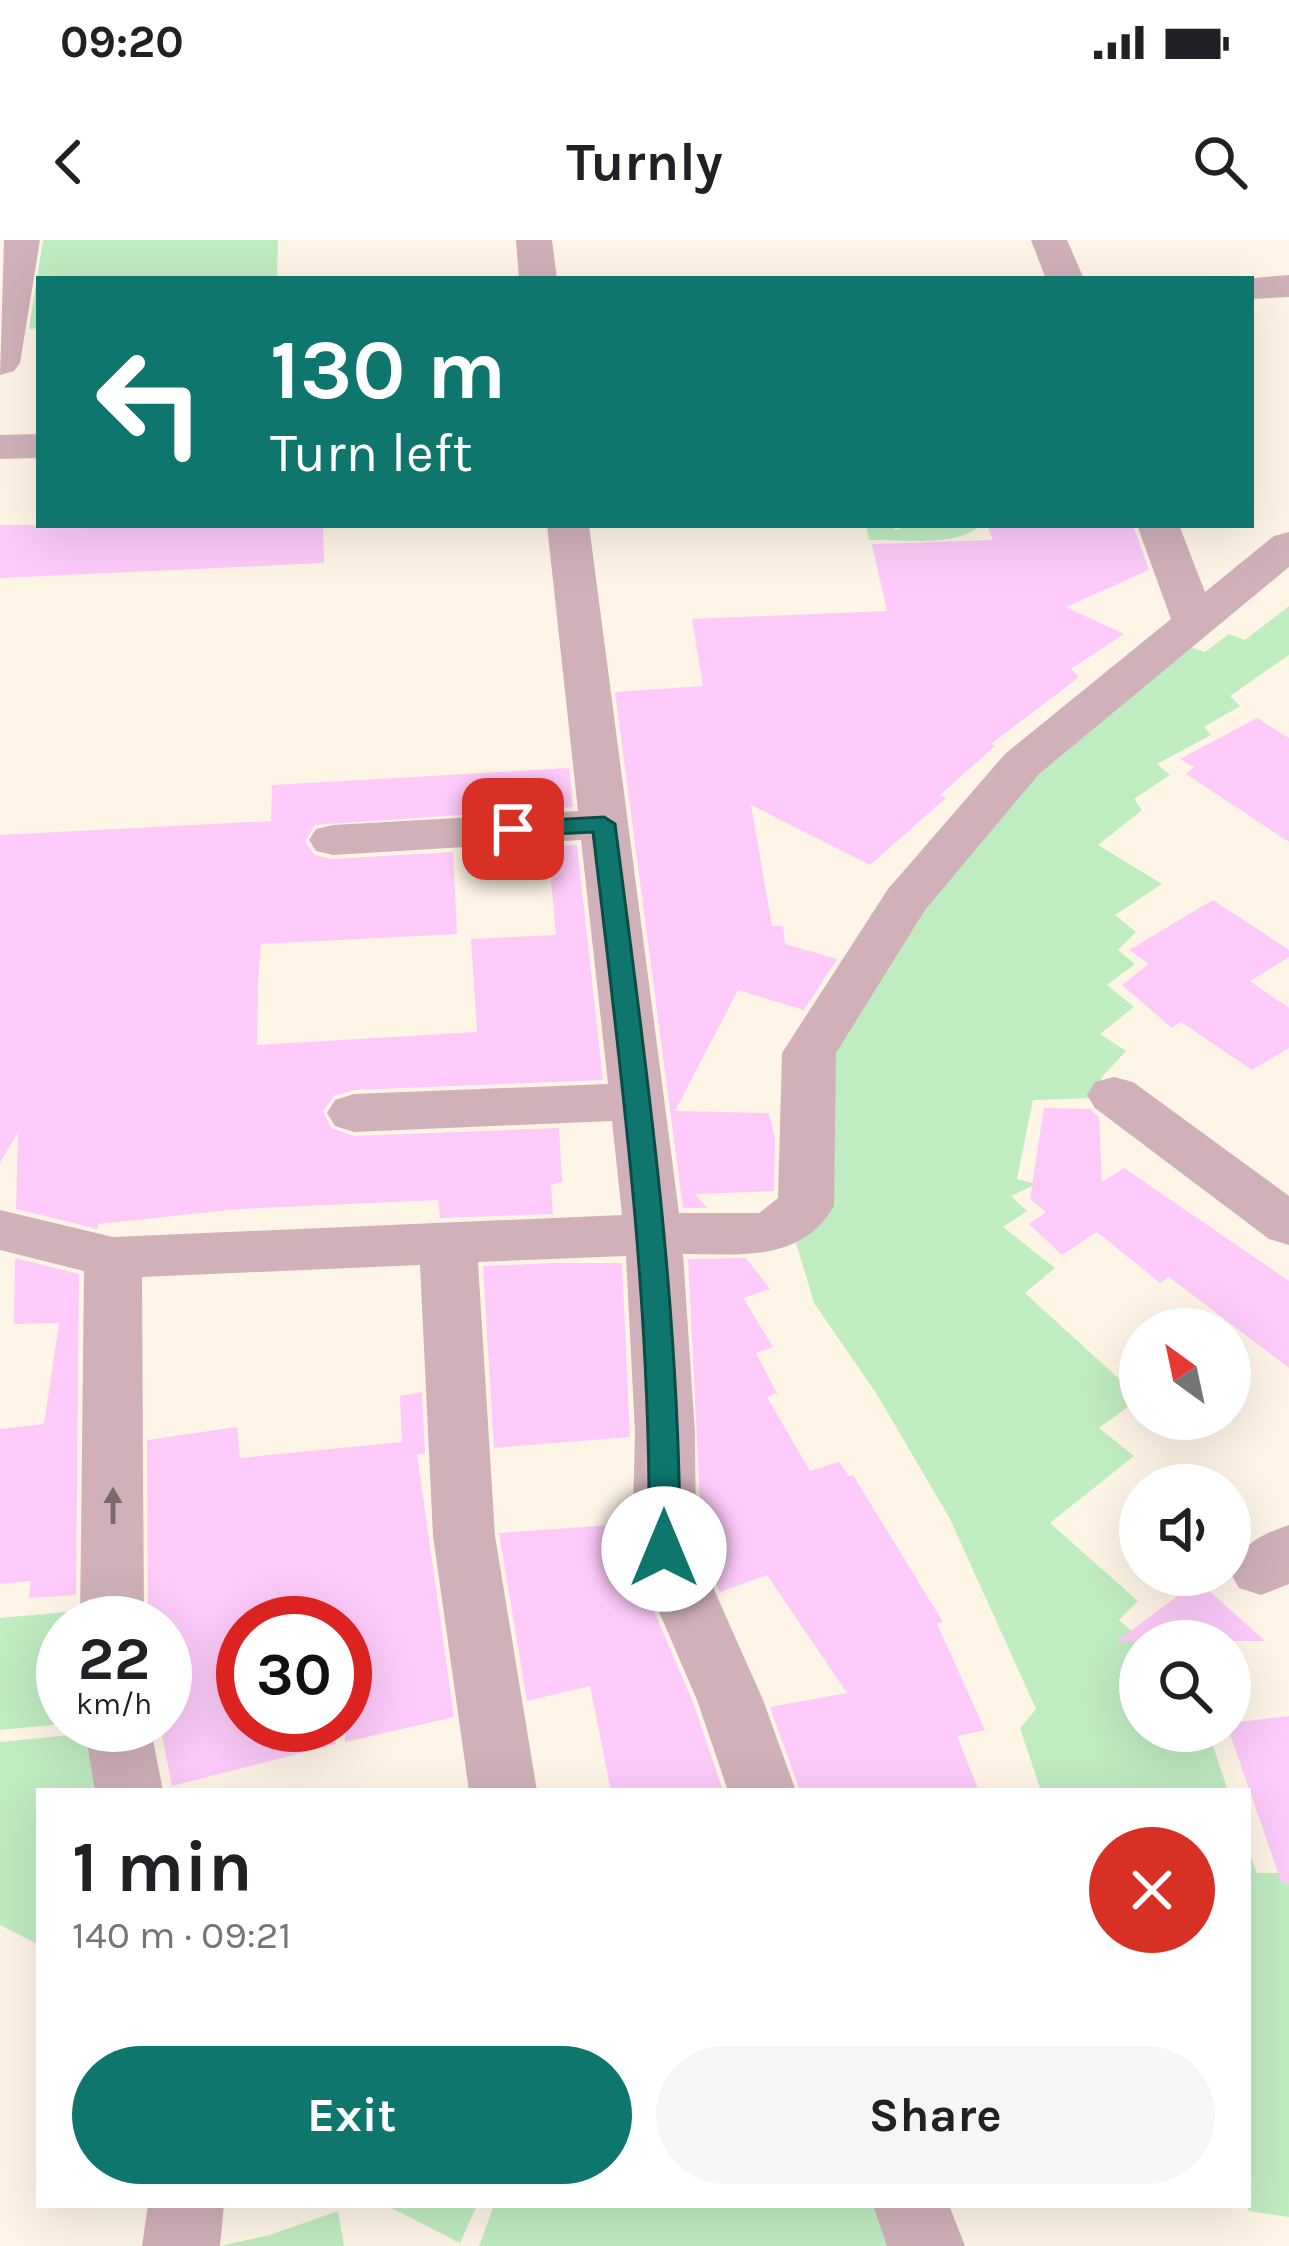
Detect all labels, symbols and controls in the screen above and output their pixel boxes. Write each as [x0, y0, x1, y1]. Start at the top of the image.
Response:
text: 09:20 [60, 16, 184, 68]
icon: back [36, 129, 102, 195]
icon: search [1187, 129, 1253, 195]
text: Turnly [566, 130, 723, 194]
text: 130 m [270, 321, 506, 419]
icon: left [72, 324, 228, 480]
text: Turn left [270, 421, 473, 485]
pin [462, 778, 564, 880]
icon: arrive [480, 796, 546, 862]
north arrow [1119, 1308, 1251, 1440]
map controls [1119, 1308, 1251, 1752]
button: sound [1119, 1464, 1251, 1596]
one-way arrow [103, 1486, 123, 1524]
position arrow [601, 1486, 727, 1612]
speed limit sign: 30 [216, 1596, 372, 1752]
button: search [1119, 1620, 1251, 1752]
text: 22 [78, 1624, 150, 1694]
text: km/h [76, 1686, 152, 1722]
text: 1 min [72, 1825, 253, 1909]
button: close [1089, 1827, 1215, 1953]
text: 140 m · 09:21 [72, 1912, 291, 1958]
button: Exit [72, 2046, 632, 2184]
button: Share [656, 2046, 1215, 2184]

